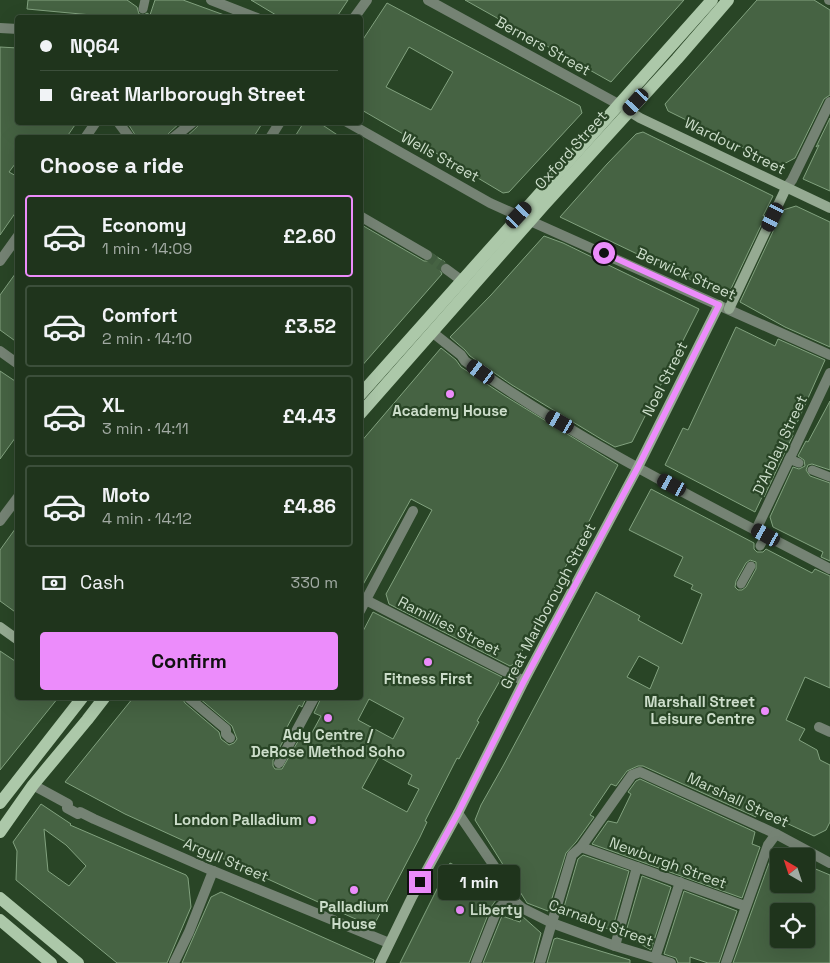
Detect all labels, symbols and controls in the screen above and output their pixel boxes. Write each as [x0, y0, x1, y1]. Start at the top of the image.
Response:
street label: Berners Street [492, 12, 594, 80]
text: NQ64 [70, 34, 119, 59]
text: Great Marlborough Street [70, 82, 305, 107]
car [620, 86, 651, 118]
street label: Oxford Street [530, 106, 611, 193]
street label: Wardour Street [681, 113, 789, 178]
street label: Wells Street [398, 127, 483, 186]
text: Choose a ride [40, 151, 184, 179]
car [503, 199, 534, 231]
car [759, 200, 786, 234]
text: Economy [102, 213, 186, 238]
icon: car [42, 214, 87, 259]
text: £2.60 [283, 224, 336, 249]
text: 1 min · 14:09 [102, 238, 192, 259]
route start [593, 242, 615, 264]
street label: Berwick Street [634, 243, 739, 304]
text: Comfort [102, 303, 178, 328]
icon: car [42, 304, 87, 349]
text: £3.52 [284, 314, 336, 339]
text: 2 min · 14:10 [102, 328, 192, 349]
street label: Noel Street [638, 338, 692, 419]
car [464, 357, 497, 387]
marker: Academy House [444, 388, 456, 400]
street label: D'Arblay Street [748, 392, 811, 498]
text: XL [102, 393, 125, 418]
icon: car [42, 394, 87, 439]
place label: Academy House [392, 401, 508, 420]
text: £4.43 [282, 404, 336, 429]
car [543, 408, 576, 436]
text: 3 min · 14:11 [102, 418, 189, 439]
car [655, 471, 688, 499]
text: Moto [102, 483, 150, 508]
icon: car [42, 484, 87, 529]
text: £4.86 [283, 494, 336, 519]
text: 4 min · 14:12 [102, 508, 192, 529]
street label: Great Marlborough Street [496, 519, 599, 692]
car [749, 521, 782, 549]
icon: cash [40, 569, 68, 597]
text: Cash [80, 570, 125, 595]
text: 330 m [291, 572, 338, 593]
street label: Ramillies Street [395, 592, 504, 660]
button: Confirm [40, 632, 338, 690]
marker: Fitness First [422, 656, 434, 668]
place label: Fitness First [384, 669, 472, 688]
place label: Marshall Street Leisure Centre [644, 692, 755, 728]
marker: Marshall Street Leisure Centre [759, 705, 771, 717]
marker: Ady Centre / DeRose Method Soho [322, 712, 334, 724]
place label: Ady Centre / DeRose Method Soho [251, 725, 405, 761]
street label: Marshall Street [684, 768, 792, 831]
place label: London Palladium [174, 810, 302, 829]
marker: London Palladium [306, 814, 318, 826]
street label: Newburgh Street [607, 832, 730, 893]
street label: Argyll Street [181, 833, 272, 886]
north arrow [770, 848, 815, 892]
map controls [770, 848, 815, 948]
callout: 1 min [438, 864, 520, 900]
route end [409, 871, 431, 893]
text: 1 min [459, 872, 499, 893]
marker: Palladium House [348, 884, 360, 896]
street label: Carnaby Street [546, 895, 656, 950]
place label: Palladium House [319, 897, 389, 933]
place label: Liberty [470, 900, 522, 919]
button: locate [770, 903, 815, 948]
marker: Liberty [454, 904, 466, 916]

